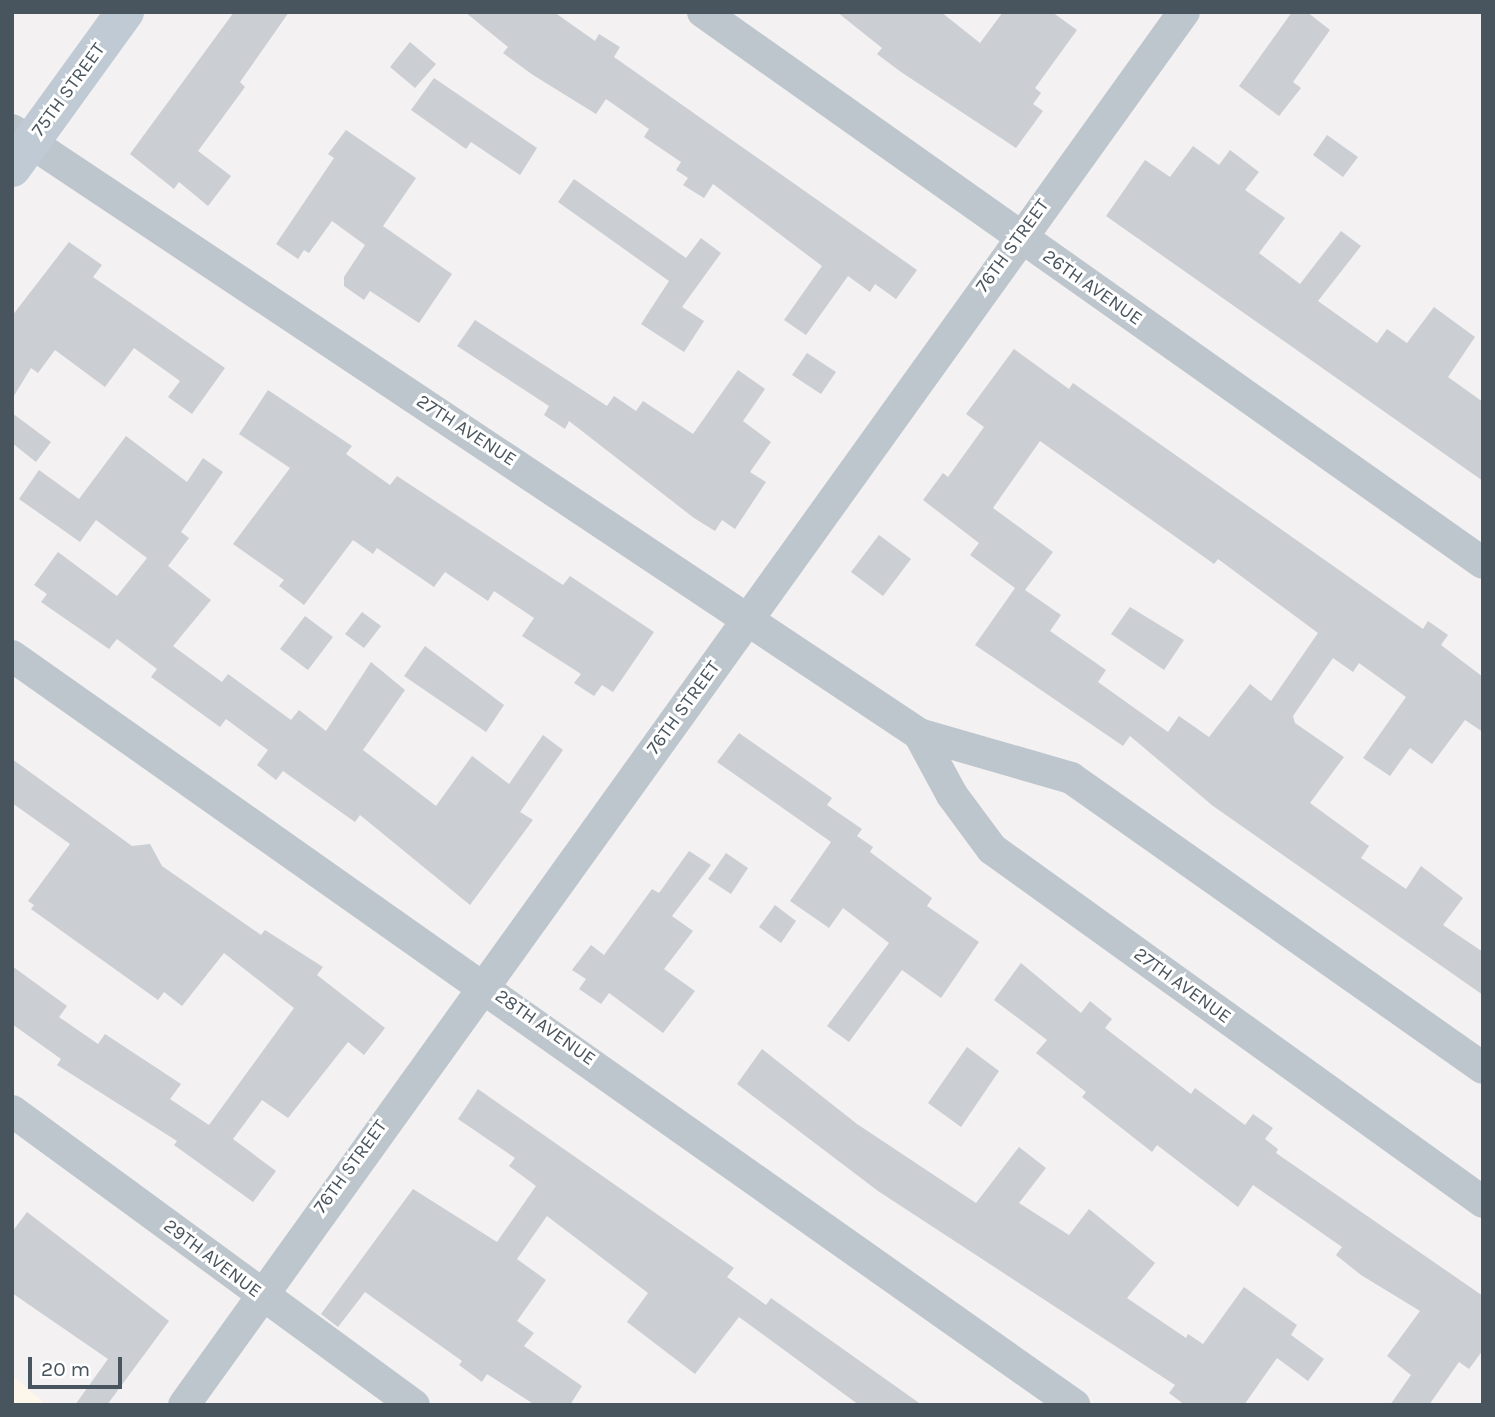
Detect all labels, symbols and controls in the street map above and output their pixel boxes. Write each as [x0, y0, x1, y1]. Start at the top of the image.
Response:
street label: 75TH STREET [27, 39, 111, 141]
street label: 76TH STREET [971, 195, 1055, 297]
street label: 26TH AVENUE [1038, 245, 1146, 331]
street label: 27TH AVENUE [412, 390, 520, 472]
street label: 76TH STREET [642, 657, 726, 759]
street label: 27TH AVENUE [1129, 943, 1235, 1029]
street label: 28TH AVENUE [490, 985, 600, 1071]
street label: 76TH STREET [309, 1116, 393, 1218]
street label: 29TH AVENUE [159, 1215, 265, 1303]
scale bar [32, 1344, 126, 1388]
text: 20 m [41, 1357, 90, 1381]

